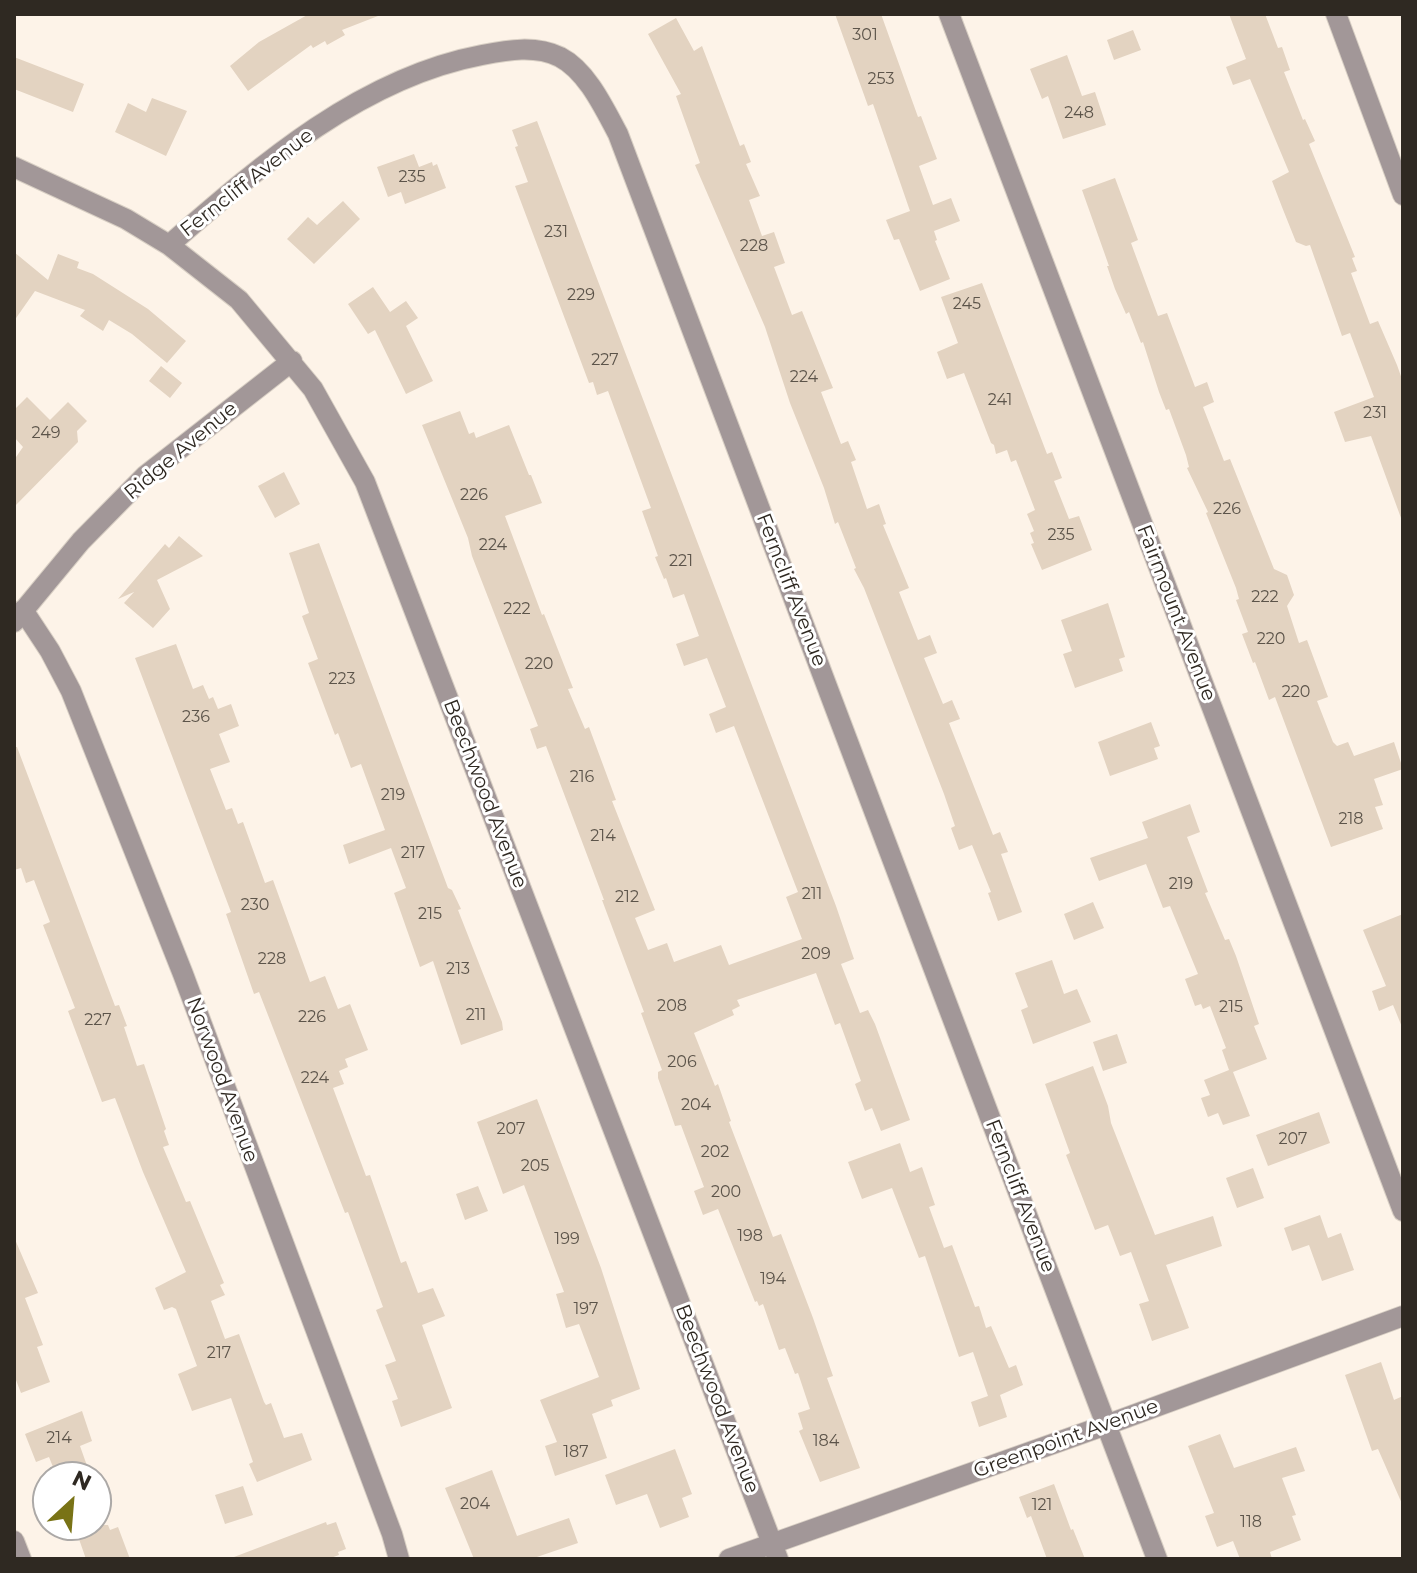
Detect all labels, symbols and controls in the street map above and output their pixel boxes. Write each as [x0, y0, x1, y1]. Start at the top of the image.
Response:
house number: 301 [852, 25, 878, 45]
house number: 253 [867, 69, 895, 89]
house number: 248 [1064, 103, 1094, 123]
street label: Ferncliff Avenue [176, 124, 318, 242]
house number: 235 [398, 167, 426, 187]
house number: 231 [544, 222, 568, 242]
house number: 228 [740, 236, 768, 256]
house number: 229 [567, 285, 595, 305]
house number: 245 [953, 294, 981, 314]
house number: 227 [591, 350, 619, 370]
house number: 224 [790, 367, 818, 387]
house number: 241 [988, 390, 1012, 410]
street label: Ridge Avenue [120, 397, 242, 505]
house number: 231 [1363, 403, 1387, 423]
house number: 249 [32, 423, 60, 443]
house number: 226 [460, 485, 488, 505]
house number: 226 [1213, 499, 1241, 519]
street label: Ferncliff Avenue [751, 510, 831, 670]
street label: Fairmount Avenue [1131, 521, 1221, 705]
house number: 235 [1047, 525, 1075, 545]
house number: 224 [479, 535, 507, 555]
house number: 221 [669, 551, 693, 571]
house number: 222 [1251, 587, 1279, 607]
house number: 222 [503, 599, 531, 619]
house number: 220 [1257, 629, 1285, 649]
house number: 220 [525, 654, 553, 674]
house number: 223 [328, 669, 356, 689]
house number: 220 [1282, 682, 1310, 702]
street label: Beechwood Avenue [438, 696, 532, 892]
house number: 236 [182, 707, 210, 727]
house number: 216 [570, 767, 594, 787]
house number: 219 [381, 785, 405, 805]
house number: 218 [1338, 809, 1364, 829]
house number: 214 [590, 826, 616, 846]
house number: 217 [401, 843, 425, 863]
house number: 219 [1169, 874, 1193, 894]
house number: 211 [802, 884, 822, 904]
house number: 212 [615, 887, 639, 907]
house number: 230 [241, 895, 269, 915]
house number: 215 [418, 904, 442, 924]
house number: 209 [801, 944, 831, 964]
house number: 228 [258, 949, 286, 969]
house number: 213 [446, 959, 470, 979]
street label: Norwood Avenue [181, 994, 263, 1166]
house number: 208 [657, 996, 687, 1016]
house number: 215 [1219, 997, 1243, 1017]
house number: 211 [466, 1005, 486, 1025]
house number: 226 [298, 1007, 326, 1027]
house number: 227 [84, 1010, 112, 1030]
house number: 206 [667, 1052, 697, 1072]
house number: 224 [301, 1068, 329, 1088]
house number: 204 [681, 1095, 711, 1115]
street label: Ferncliff Avenue [980, 1116, 1060, 1276]
house number: 207 [497, 1119, 525, 1139]
house number: 207 [1279, 1129, 1307, 1149]
house number: 202 [701, 1142, 729, 1162]
house number: 205 [521, 1156, 549, 1176]
house number: 200 [711, 1182, 741, 1202]
house number: 198 [737, 1226, 763, 1246]
house number: 199 [554, 1229, 580, 1249]
house number: 194 [760, 1269, 786, 1289]
house number: 197 [574, 1299, 598, 1319]
street label: Beechwood Avenue [670, 1301, 764, 1497]
house number: 217 [207, 1343, 231, 1363]
street label: Greenpoint Avenue [970, 1394, 1162, 1484]
house number: 214 [46, 1428, 72, 1448]
house number: 184 [813, 1431, 839, 1451]
house number: 187 [563, 1442, 589, 1462]
north arrow [32, 1461, 112, 1541]
text: N [68, 1465, 96, 1497]
house number: 204 [460, 1494, 490, 1514]
house number: 121 [1032, 1495, 1052, 1515]
house number: 118 [1240, 1512, 1262, 1532]

